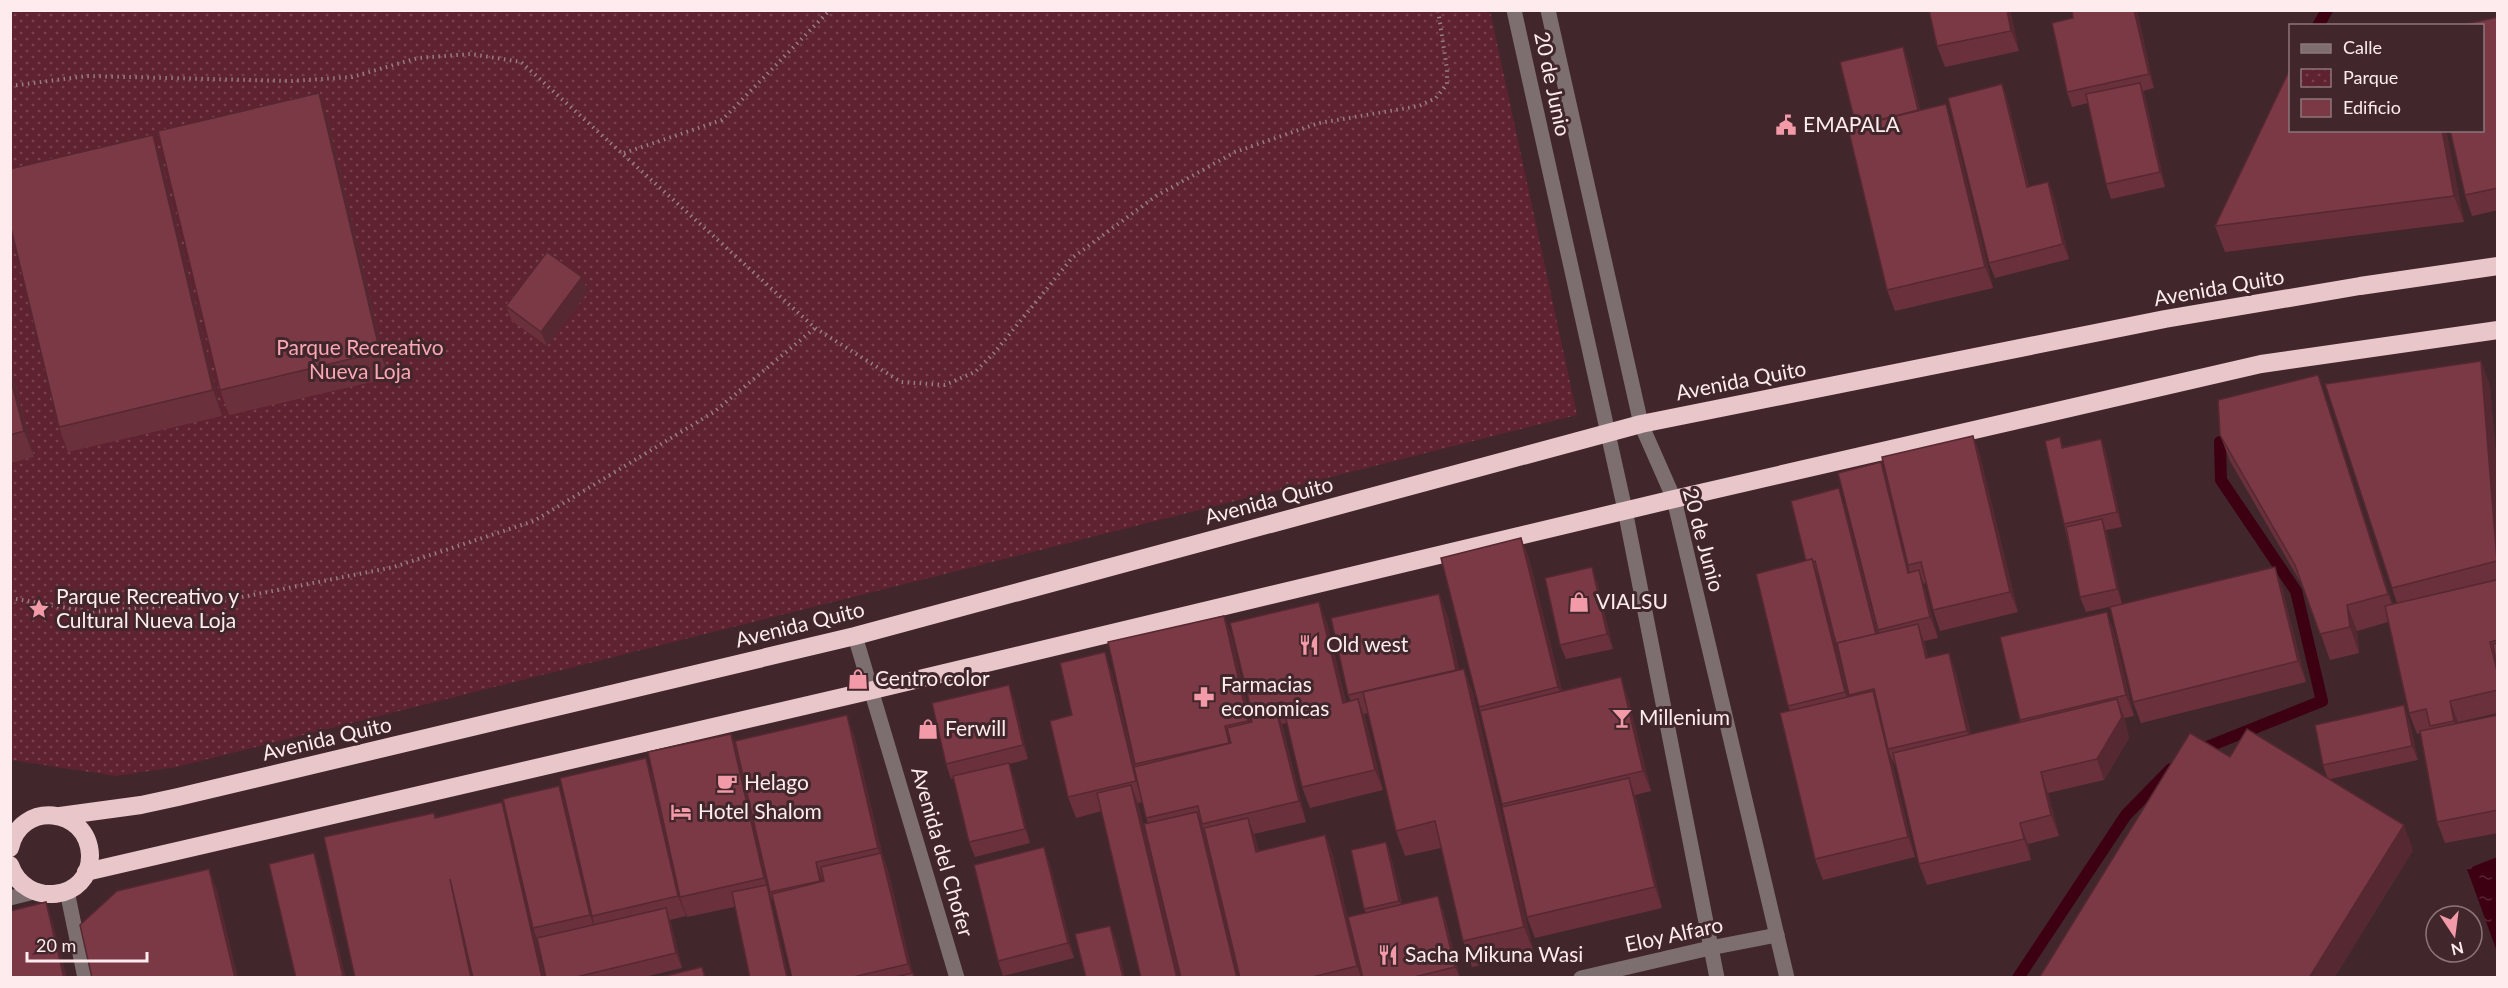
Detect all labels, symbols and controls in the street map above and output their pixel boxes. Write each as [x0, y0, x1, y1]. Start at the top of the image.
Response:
legend [2289, 24, 2484, 132]
street label: 20 de Junio [1530, 29, 1577, 138]
text: Calle [2343, 36, 2382, 58]
text: Parque [2343, 66, 2398, 88]
text: Edificio [2343, 96, 2401, 118]
place label: EMAPALA [1803, 111, 1900, 136]
public building icon: EMAPALA [1774, 113, 1798, 137]
street label: Avenida Quito [2152, 263, 2286, 310]
park label: Parque Recreativo Nueva Loja [276, 334, 444, 383]
street label: Avenida Quito [1673, 355, 1808, 404]
street label: Avenida Quito [1202, 470, 1336, 529]
street label: 20 de Junio [1679, 485, 1730, 594]
place label: Parque Recreativo y Cultural Nueva Loja [56, 583, 239, 632]
place label: VIALSU [1596, 588, 1668, 613]
shop icon: VIALSU [1567, 590, 1591, 614]
street label: Avenida Quito [733, 595, 867, 652]
place icon: Parque Recreativo y Cultural Nueva Loja [27, 597, 51, 621]
place label: Old west [1326, 631, 1409, 656]
restaurant icon: Old west [1297, 633, 1321, 657]
place label: Centro color [875, 665, 990, 690]
shop icon: Centro color [846, 667, 870, 691]
place label: Farmacias economicas [1221, 671, 1329, 720]
pharmacy icon: Farmacias economicas [1192, 685, 1216, 709]
place label: Millenium [1639, 704, 1730, 729]
bar icon: Millenium [1610, 706, 1634, 730]
street label: Avenida Quito [259, 710, 394, 765]
place label: Ferwill [945, 715, 1006, 740]
shop icon: Ferwill [916, 717, 940, 741]
street label: Avenida del Chofer [907, 764, 980, 940]
place label: Helago [744, 769, 809, 794]
cafe icon: Helago [715, 771, 739, 795]
place label: Hotel Shalom [698, 798, 822, 823]
hotel icon: Hotel Shalom [669, 800, 693, 824]
north arrow [2424, 904, 2484, 964]
street label: Eloy Alfaro [1622, 911, 1725, 956]
scale bar [27, 925, 147, 963]
text: 20 m [36, 934, 76, 956]
text: N [2449, 938, 2466, 960]
place label: Sacha Mikuna Wasi [1405, 941, 1583, 966]
restaurant icon: Sacha Mikuna Wasi [1376, 943, 1400, 967]

